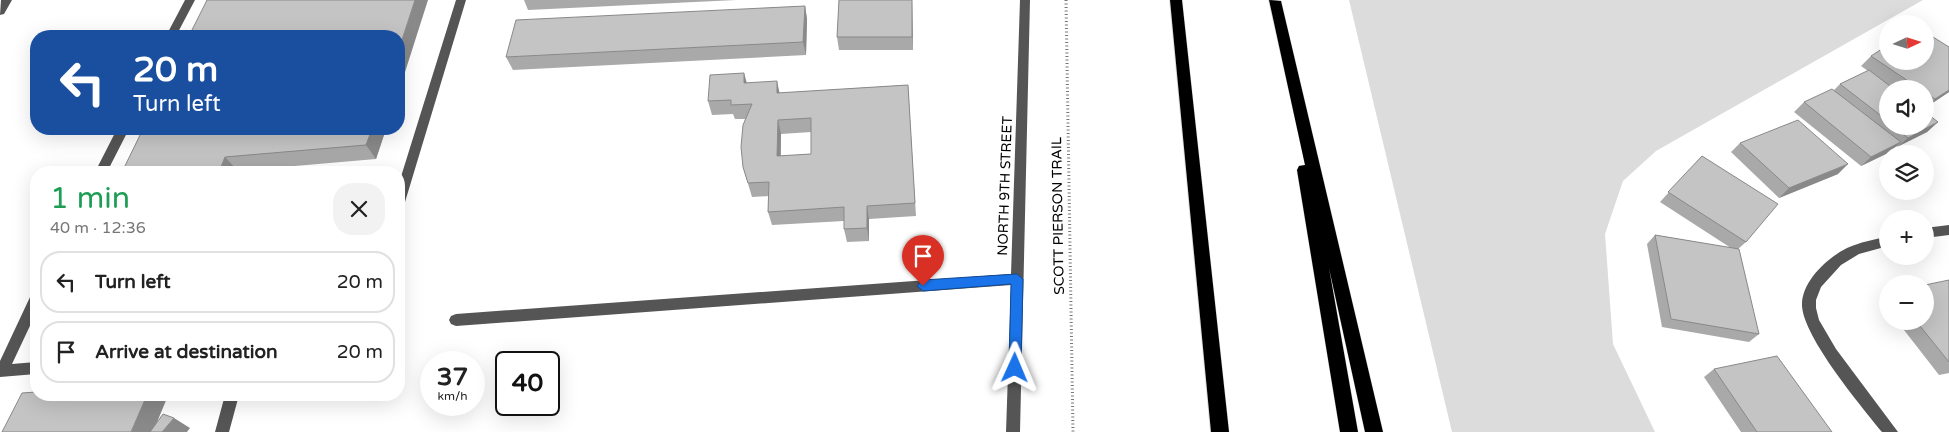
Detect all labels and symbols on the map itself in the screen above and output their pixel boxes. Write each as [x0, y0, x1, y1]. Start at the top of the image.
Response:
north arrow [1879, 15, 1934, 70]
street label: NORTH 9TH STREET [994, 115, 1016, 256]
street label: SCOTT PIERSON TRAIL [1048, 137, 1068, 295]
pin [902, 235, 944, 286]
position arrow [988, 341, 1040, 393]
speed limit sign: 40 [495, 351, 560, 416]

